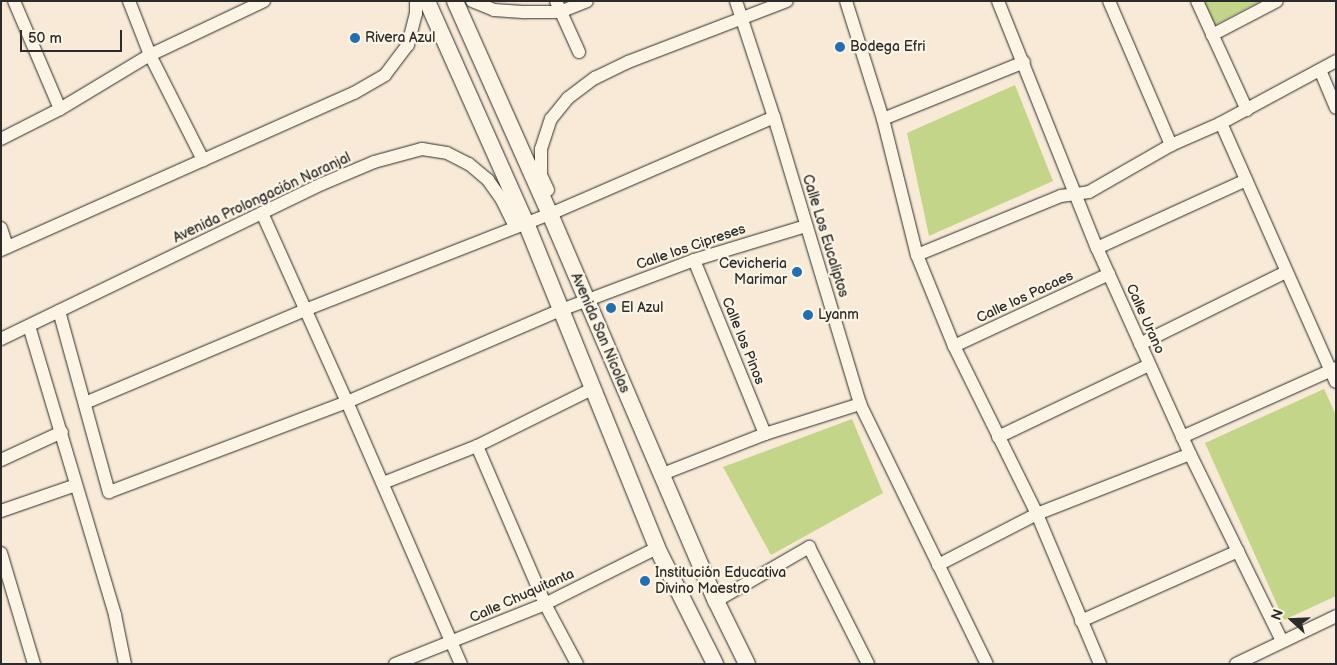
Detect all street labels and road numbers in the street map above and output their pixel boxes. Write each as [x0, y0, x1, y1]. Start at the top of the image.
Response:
street label: Avenida Prolongación Naranjal [170, 149, 354, 247]
street label: Calle Los Eucaliptos [798, 173, 852, 299]
street label: Calle los Cipreses [634, 220, 748, 274]
street label: Calle los Pacaes [974, 267, 1076, 327]
street label: Avenida San Nicolas [567, 270, 633, 396]
street label: Calle Urano [1122, 281, 1168, 357]
street label: Calle los Pinos [718, 295, 768, 387]
street label: Calle Chuquitanta [467, 565, 577, 627]

